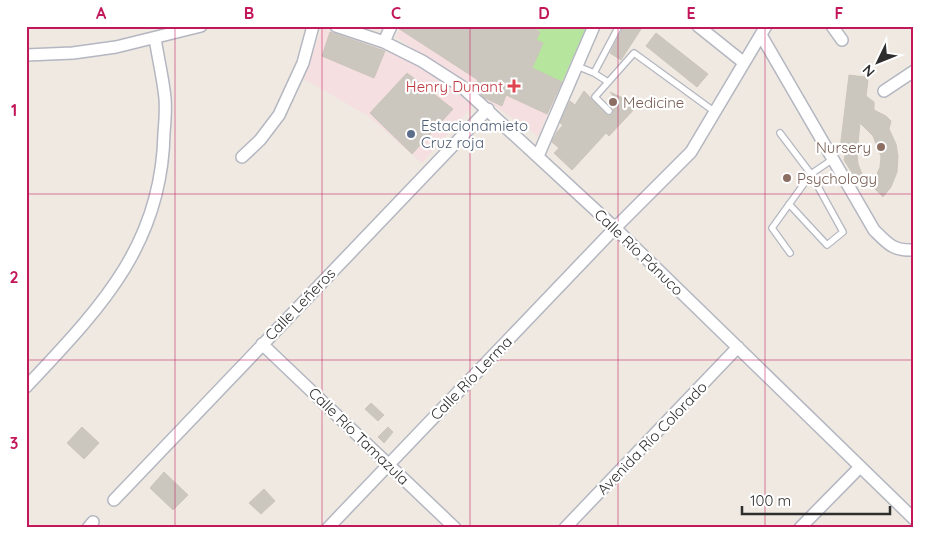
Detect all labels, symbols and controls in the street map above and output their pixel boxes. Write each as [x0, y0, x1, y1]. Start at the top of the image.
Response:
text: A [96, 3, 107, 23]
text: B [244, 3, 254, 23]
text: C [391, 3, 401, 23]
text: D [538, 3, 550, 23]
text: E [686, 3, 696, 23]
text: F [835, 3, 844, 23]
north arrow [852, 38, 902, 88]
text: N [858, 61, 879, 81]
place label: Henry Dunant [406, 77, 503, 96]
marker: Henry Dunant [507, 79, 521, 93]
place label: Medicine [623, 93, 684, 112]
marker: Medicine [607, 96, 619, 108]
text: 1 [11, 100, 17, 120]
place label: Estacionamieto Cruz roja [421, 116, 528, 152]
marker: Estacionamieto Cruz roja [405, 128, 417, 140]
place label: Nursery [816, 138, 871, 157]
marker: Nursery [875, 141, 887, 153]
place label: Psychology [797, 169, 877, 188]
marker: Psychology [781, 172, 793, 184]
street label: Calle Río Pánuco [590, 205, 688, 299]
street label: Calle Leñeros [261, 264, 339, 344]
text: 2 [9, 267, 19, 287]
street label: Calle Río Lerma [426, 332, 516, 424]
street label: Avenida Río Colorado [593, 377, 711, 499]
street label: Calle Río Tamazula [305, 383, 413, 489]
text: 3 [10, 433, 18, 453]
scale bar [742, 484, 890, 516]
text: 100 m [750, 491, 791, 510]

